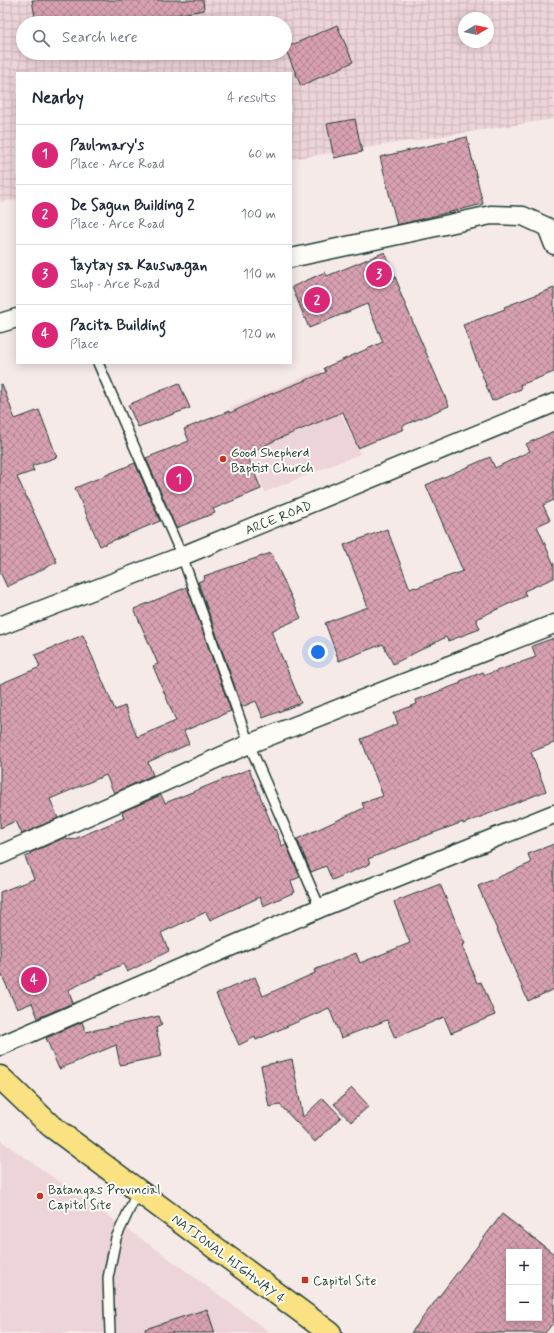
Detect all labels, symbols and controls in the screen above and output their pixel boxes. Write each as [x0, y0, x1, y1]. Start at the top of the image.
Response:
north arrow [458, 12, 494, 48]
search box [16, 16, 292, 60]
icon: search [30, 27, 52, 49]
text: Search here [62, 28, 138, 48]
text: Nearby [32, 87, 84, 109]
text: 4 results [227, 90, 276, 107]
text: Paulmary's [70, 136, 144, 156]
text: 1 [42, 146, 48, 163]
text: 60 m [248, 146, 276, 163]
text: Place · Arce Road [70, 156, 165, 173]
text: De Sagun Building 2 [70, 196, 195, 216]
text: 2 [42, 206, 48, 223]
text: 100 m [241, 206, 276, 223]
text: Place · Arce Road [70, 216, 165, 233]
text: Taytay sa Kauswagan [70, 256, 207, 276]
pin: 3 [366, 259, 392, 289]
text: 3 [42, 266, 48, 283]
text: 110 m [243, 266, 276, 283]
text: Shop · Arce Road [70, 276, 160, 293]
pin: 2 [304, 285, 330, 315]
text: Pacita Building [70, 316, 166, 336]
text: 4 [41, 326, 49, 343]
text: 120 m [242, 326, 276, 343]
text: Place [70, 336, 99, 353]
place label: Good Shepherd Baptist Church [231, 445, 314, 477]
marker: Good Shepherd Baptist Church [218, 454, 228, 464]
pin: 1 [166, 464, 192, 494]
street label: ARCE ROAD [243, 497, 314, 539]
your location [308, 642, 328, 662]
pin: 4 [21, 965, 47, 995]
place label: Batangas Provincial Capitol Site [48, 1182, 161, 1214]
marker: Batangas Provincial Capitol Site [35, 1191, 45, 1201]
street label: NATIONAL HIGHWAY 4 [168, 1211, 289, 1308]
map controls [506, 1249, 542, 1321]
button: + [506, 1249, 542, 1285]
place label: Capitol Site [313, 1273, 377, 1290]
marker: Capitol Site [300, 1275, 310, 1285]
button: − [506, 1285, 542, 1321]

